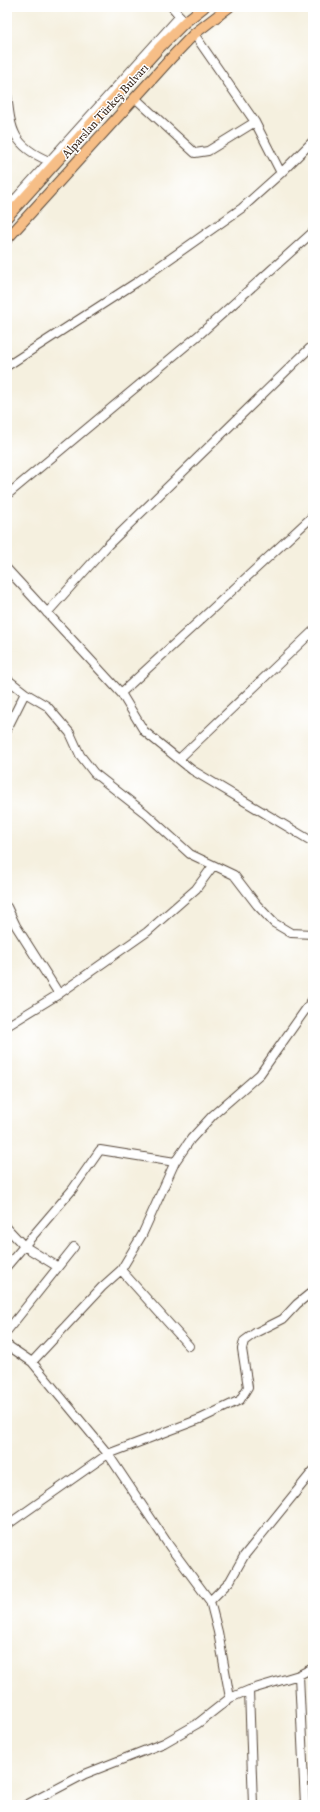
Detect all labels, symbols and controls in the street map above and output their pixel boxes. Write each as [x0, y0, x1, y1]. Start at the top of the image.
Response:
street label: Alparslan Türkeş Bulvarı [58, 61, 153, 163]

